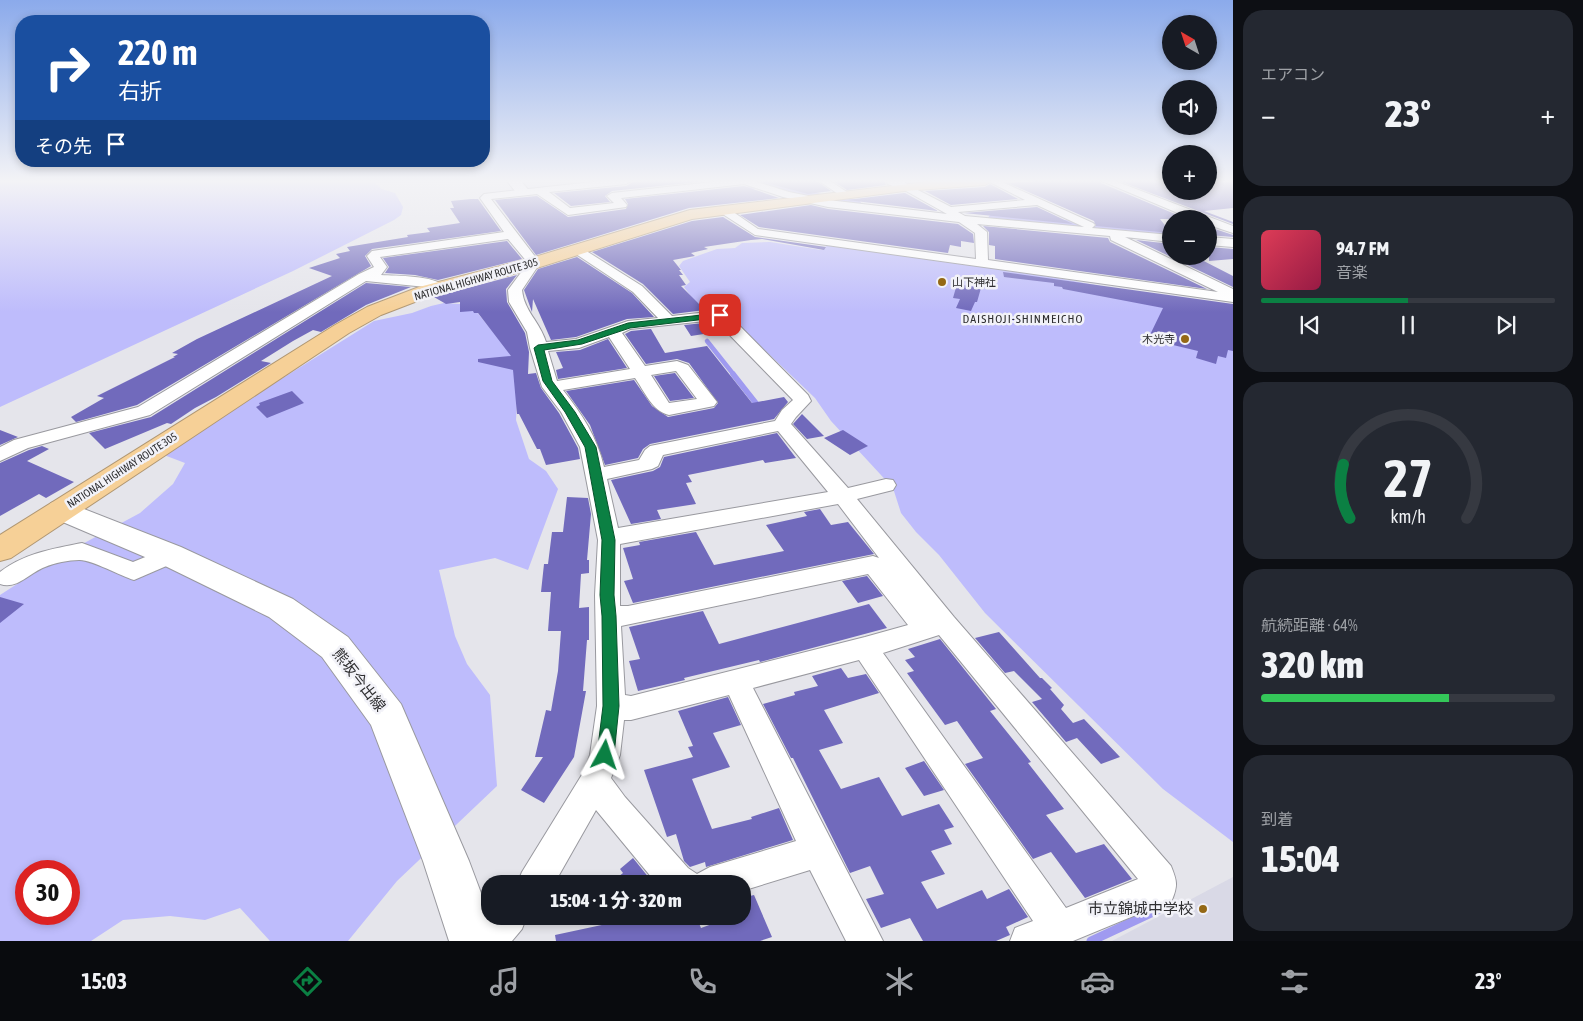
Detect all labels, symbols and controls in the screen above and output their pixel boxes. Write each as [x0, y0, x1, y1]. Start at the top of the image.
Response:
north arrow [1162, 15, 1218, 70]
map controls [1162, 15, 1217, 265]
text: 220 m [118, 32, 197, 72]
icon: right [35, 35, 100, 100]
text: エアコン [1261, 65, 1325, 83]
text: 右折 [118, 78, 162, 104]
button: sound [1162, 80, 1217, 135]
text: 23° [1385, 92, 1431, 135]
text: − [1261, 98, 1276, 130]
text: + [1540, 98, 1555, 130]
icon: arrive [102, 130, 130, 158]
text: その先 [35, 135, 92, 157]
button: + [1162, 145, 1217, 200]
button: − [1162, 210, 1217, 265]
text: 94.7 FM [1336, 237, 1389, 259]
street label: NATIONAL HIGHWAY ROUTE 305 [413, 256, 539, 302]
text: 音楽 [1336, 263, 1368, 281]
marker: 山下神社 [936, 276, 948, 288]
place label: 山下神社 [952, 276, 996, 288]
pin [699, 294, 741, 336]
icon: arrive [706, 301, 734, 329]
icon: previous [1296, 311, 1324, 339]
icon: pause [1394, 311, 1422, 339]
icon: next [1492, 311, 1520, 339]
district label: DAISHOJI-SHINMEICHO [963, 312, 1083, 326]
place label: 木光寺 [1142, 333, 1175, 345]
marker: 木光寺 [1179, 333, 1191, 345]
street label: NATIONAL HIGHWAY ROUTE 305 [65, 430, 179, 510]
text: 27 [1384, 448, 1432, 508]
text: km/h [1390, 506, 1426, 527]
text: 航続距離 · 64% [1261, 616, 1358, 634]
text: 320 km [1261, 643, 1364, 686]
street label: 熊坂今出線 [330, 645, 389, 714]
position arrow [578, 728, 630, 780]
text: 到着 [1261, 810, 1293, 828]
text: 15:04 [1261, 837, 1340, 880]
speed limit sign: 30 [15, 860, 80, 925]
text: 15:04 · 1 分 · 320 m [550, 889, 682, 911]
place label: 市立錦城中学校 [1088, 900, 1193, 917]
marker: 市立錦城中学校 [1197, 903, 1209, 915]
icon: directions [290, 964, 325, 999]
icon: music [487, 964, 522, 999]
icon: phone [685, 964, 720, 999]
icon: climate [882, 964, 917, 999]
icon: car [1080, 964, 1115, 999]
icon: filters [1277, 964, 1312, 999]
text: 15:03 [81, 968, 127, 994]
text: 23° [1475, 968, 1502, 994]

